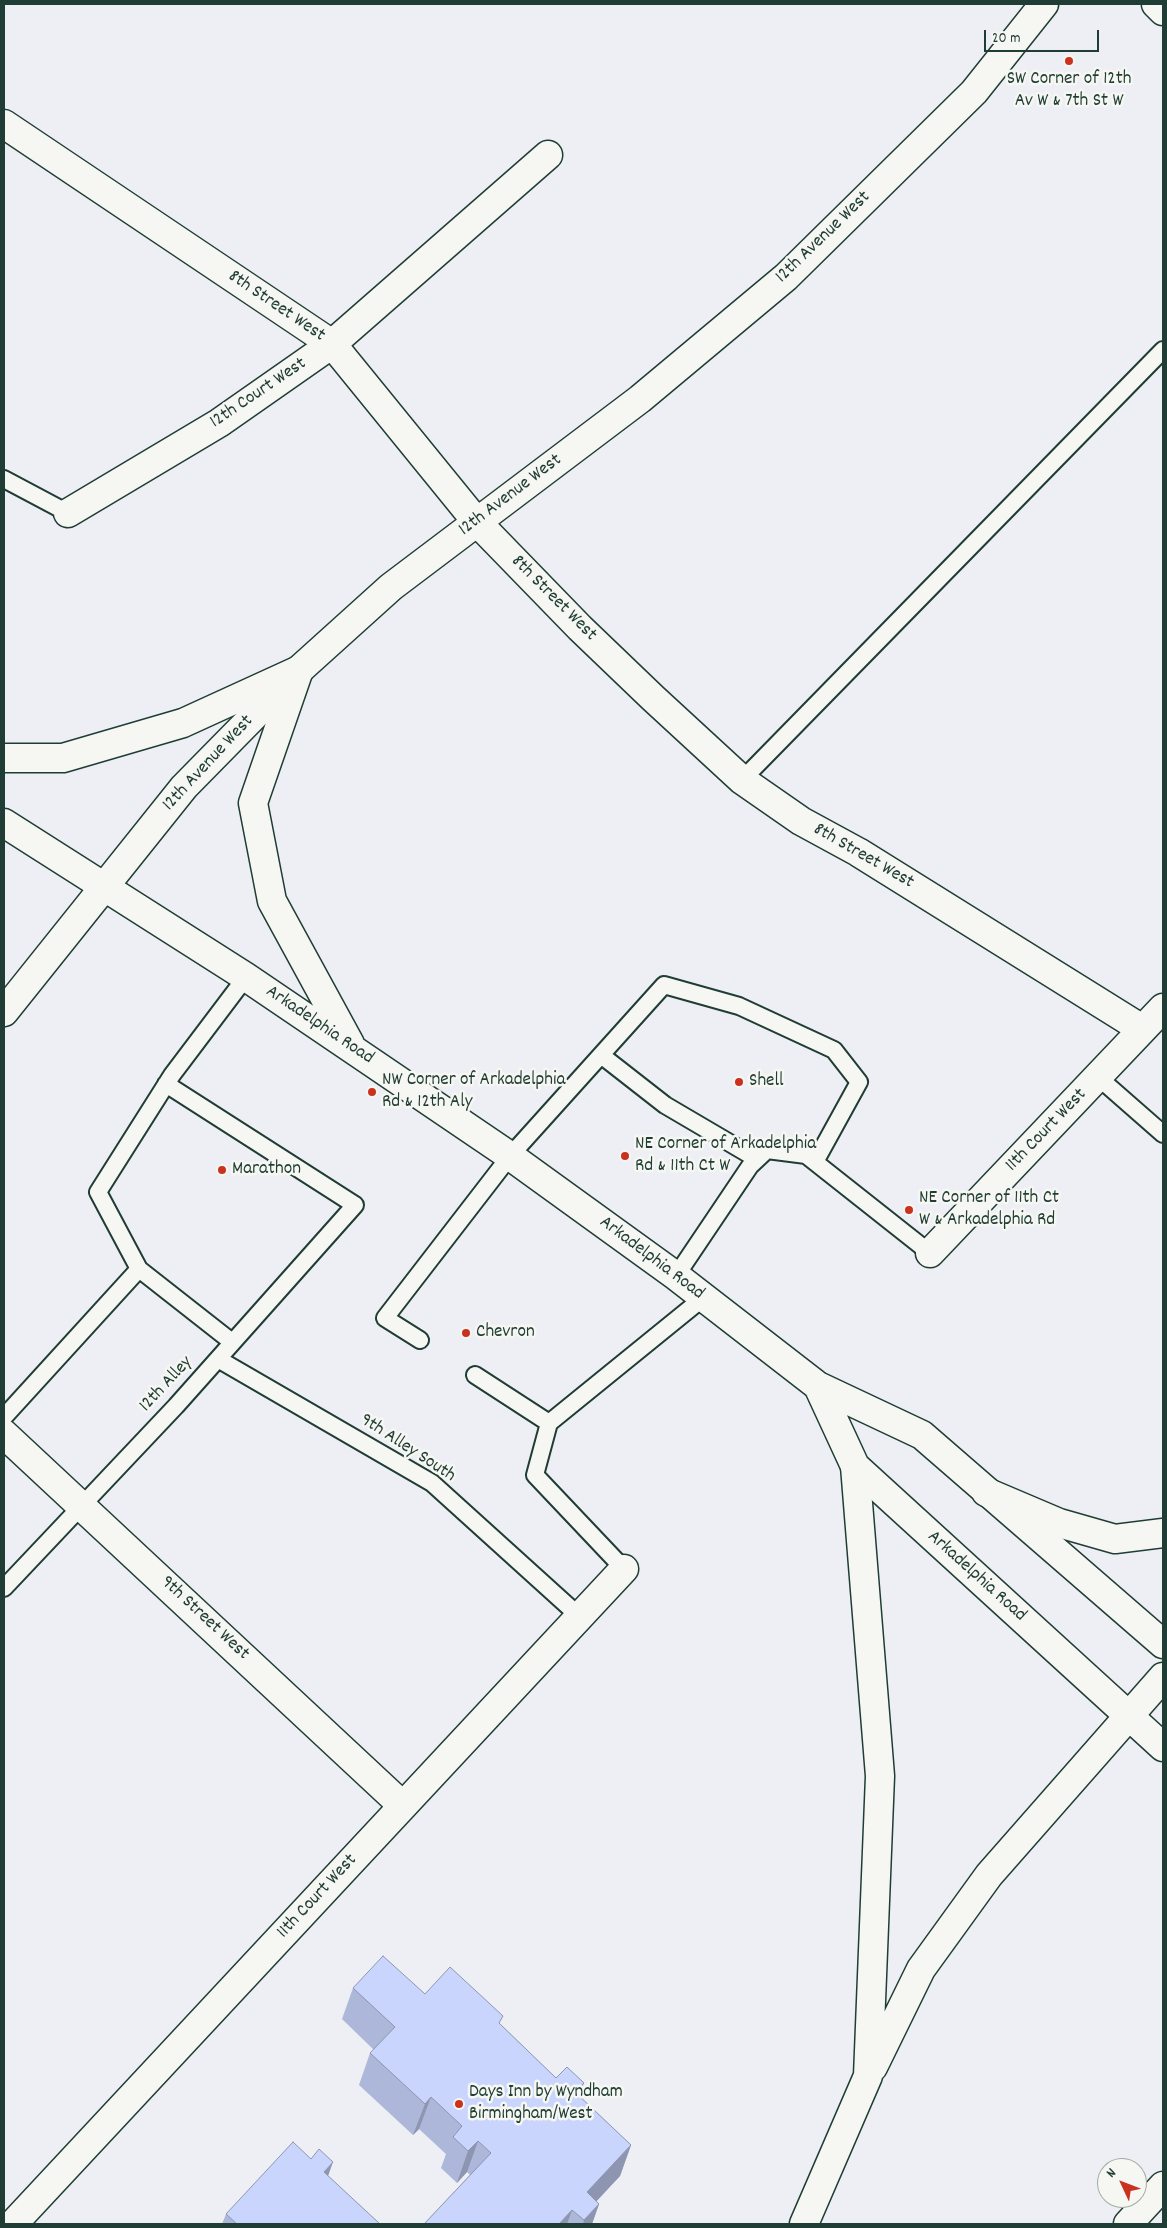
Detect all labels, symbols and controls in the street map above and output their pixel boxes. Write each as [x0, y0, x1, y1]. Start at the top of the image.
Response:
scale bar [987, 20, 1102, 52]
text: 20 m [992, 28, 1020, 50]
marker: SW Corner of 12th Av W & 7th St W [1063, 55, 1075, 67]
place label: SW Corner of 12th Av W & 7th St W [1007, 69, 1131, 113]
street label: 12th Avenue West [772, 187, 876, 289]
street label: 8th Street West [223, 266, 329, 348]
street label: 12th Court West [207, 353, 311, 435]
street label: 12th Avenue West [455, 450, 567, 542]
street label: 8th Street West [505, 551, 601, 647]
street label: 12th Avenue West [159, 711, 259, 817]
street label: 8th Street West [809, 819, 917, 895]
street label: Arkadelphia Road [261, 981, 377, 1071]
place label: NW Corner of Arkadelphia Rd & 12th Aly [382, 1070, 565, 1114]
place label: Shell [749, 1071, 783, 1093]
marker: Shell [733, 1076, 745, 1088]
street label: 11th Court West [1002, 1085, 1092, 1177]
marker: NW Corner of Arkadelphia Rd & 12th Aly [366, 1086, 378, 1098]
place label: NE Corner of Arkadelphia Rd & 11th Ct W [635, 1134, 816, 1178]
marker: NE Corner of Arkadelphia Rd & 11th Ct W [619, 1150, 631, 1162]
place label: Marathon [232, 1159, 301, 1181]
marker: Marathon [216, 1164, 228, 1176]
place label: NE Corner of 11th Ct W & Arkadelphia Rd [919, 1188, 1059, 1232]
marker: NE Corner of 11th Ct W & Arkadelphia Rd [903, 1204, 915, 1216]
street label: Arkadelphia Road [594, 1212, 708, 1306]
place label: Chevron [476, 1322, 535, 1344]
marker: Chevron [460, 1327, 472, 1339]
street label: 12th Alley [135, 1352, 199, 1418]
street label: 9th Alley South [355, 1410, 459, 1488]
street label: Arkadelphia Road [922, 1526, 1030, 1628]
street label: 9th Street West [155, 1572, 253, 1666]
street label: 11th Court West [273, 1850, 363, 1944]
place label: Days Inn by Wyndham Birmingham/West [469, 2082, 623, 2126]
marker: Days Inn by Wyndham Birmingham/West [453, 2098, 465, 2110]
north arrow [1097, 2158, 1147, 2208]
text: N [1102, 2164, 1121, 2183]

